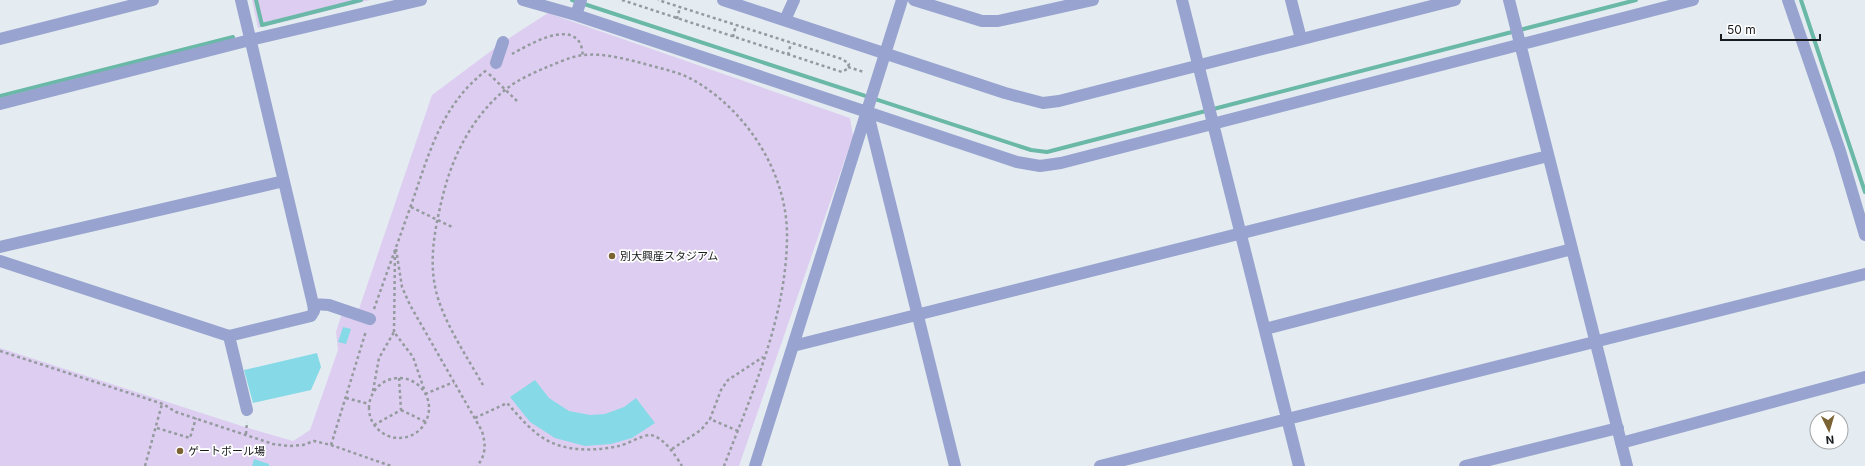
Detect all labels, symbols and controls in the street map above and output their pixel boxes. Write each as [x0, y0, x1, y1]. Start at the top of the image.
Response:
scale bar [1721, 16, 1820, 42]
text: 50 m [1727, 22, 1756, 37]
place label: 別大興産スタジアム [620, 249, 718, 263]
marker: 別大興産スタジアム [607, 251, 617, 261]
north arrow [1809, 410, 1849, 450]
text: N [1825, 433, 1835, 447]
place label: ゲートボール場 [188, 444, 265, 458]
marker: ゲートボール場 [175, 446, 185, 456]

